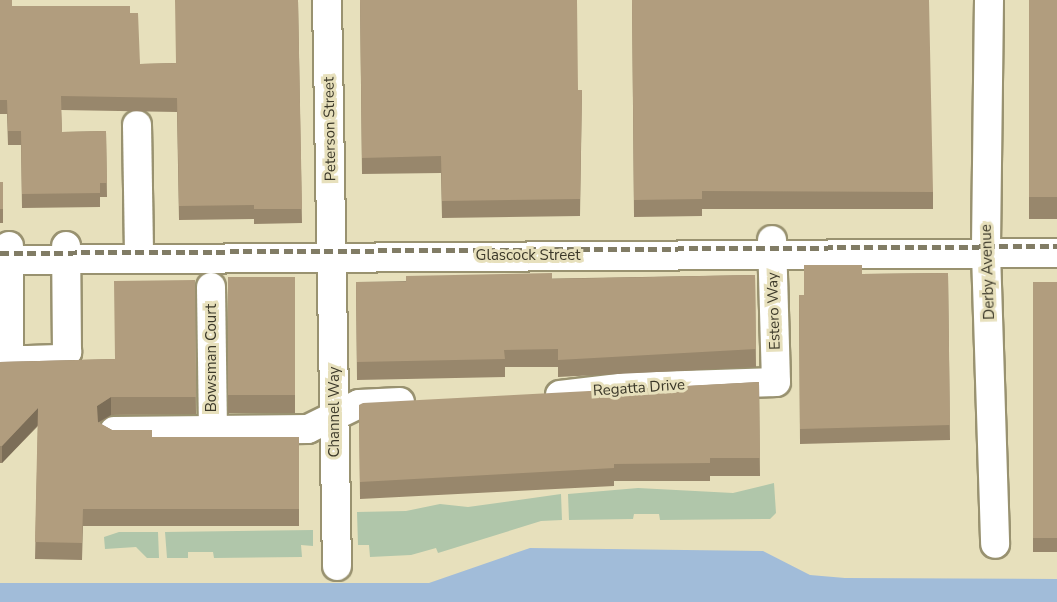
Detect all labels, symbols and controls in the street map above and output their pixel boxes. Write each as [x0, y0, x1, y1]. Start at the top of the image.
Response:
street label: Peterson Street [320, 77, 340, 181]
street label: Derby Avenue [977, 224, 999, 320]
street label: Glascock Street [476, 247, 580, 265]
street label: Estero Way [764, 272, 784, 350]
street label: Bowsman Court [203, 304, 221, 412]
street label: Channel Way [326, 366, 344, 458]
street label: Regatta Drive [592, 376, 686, 400]

